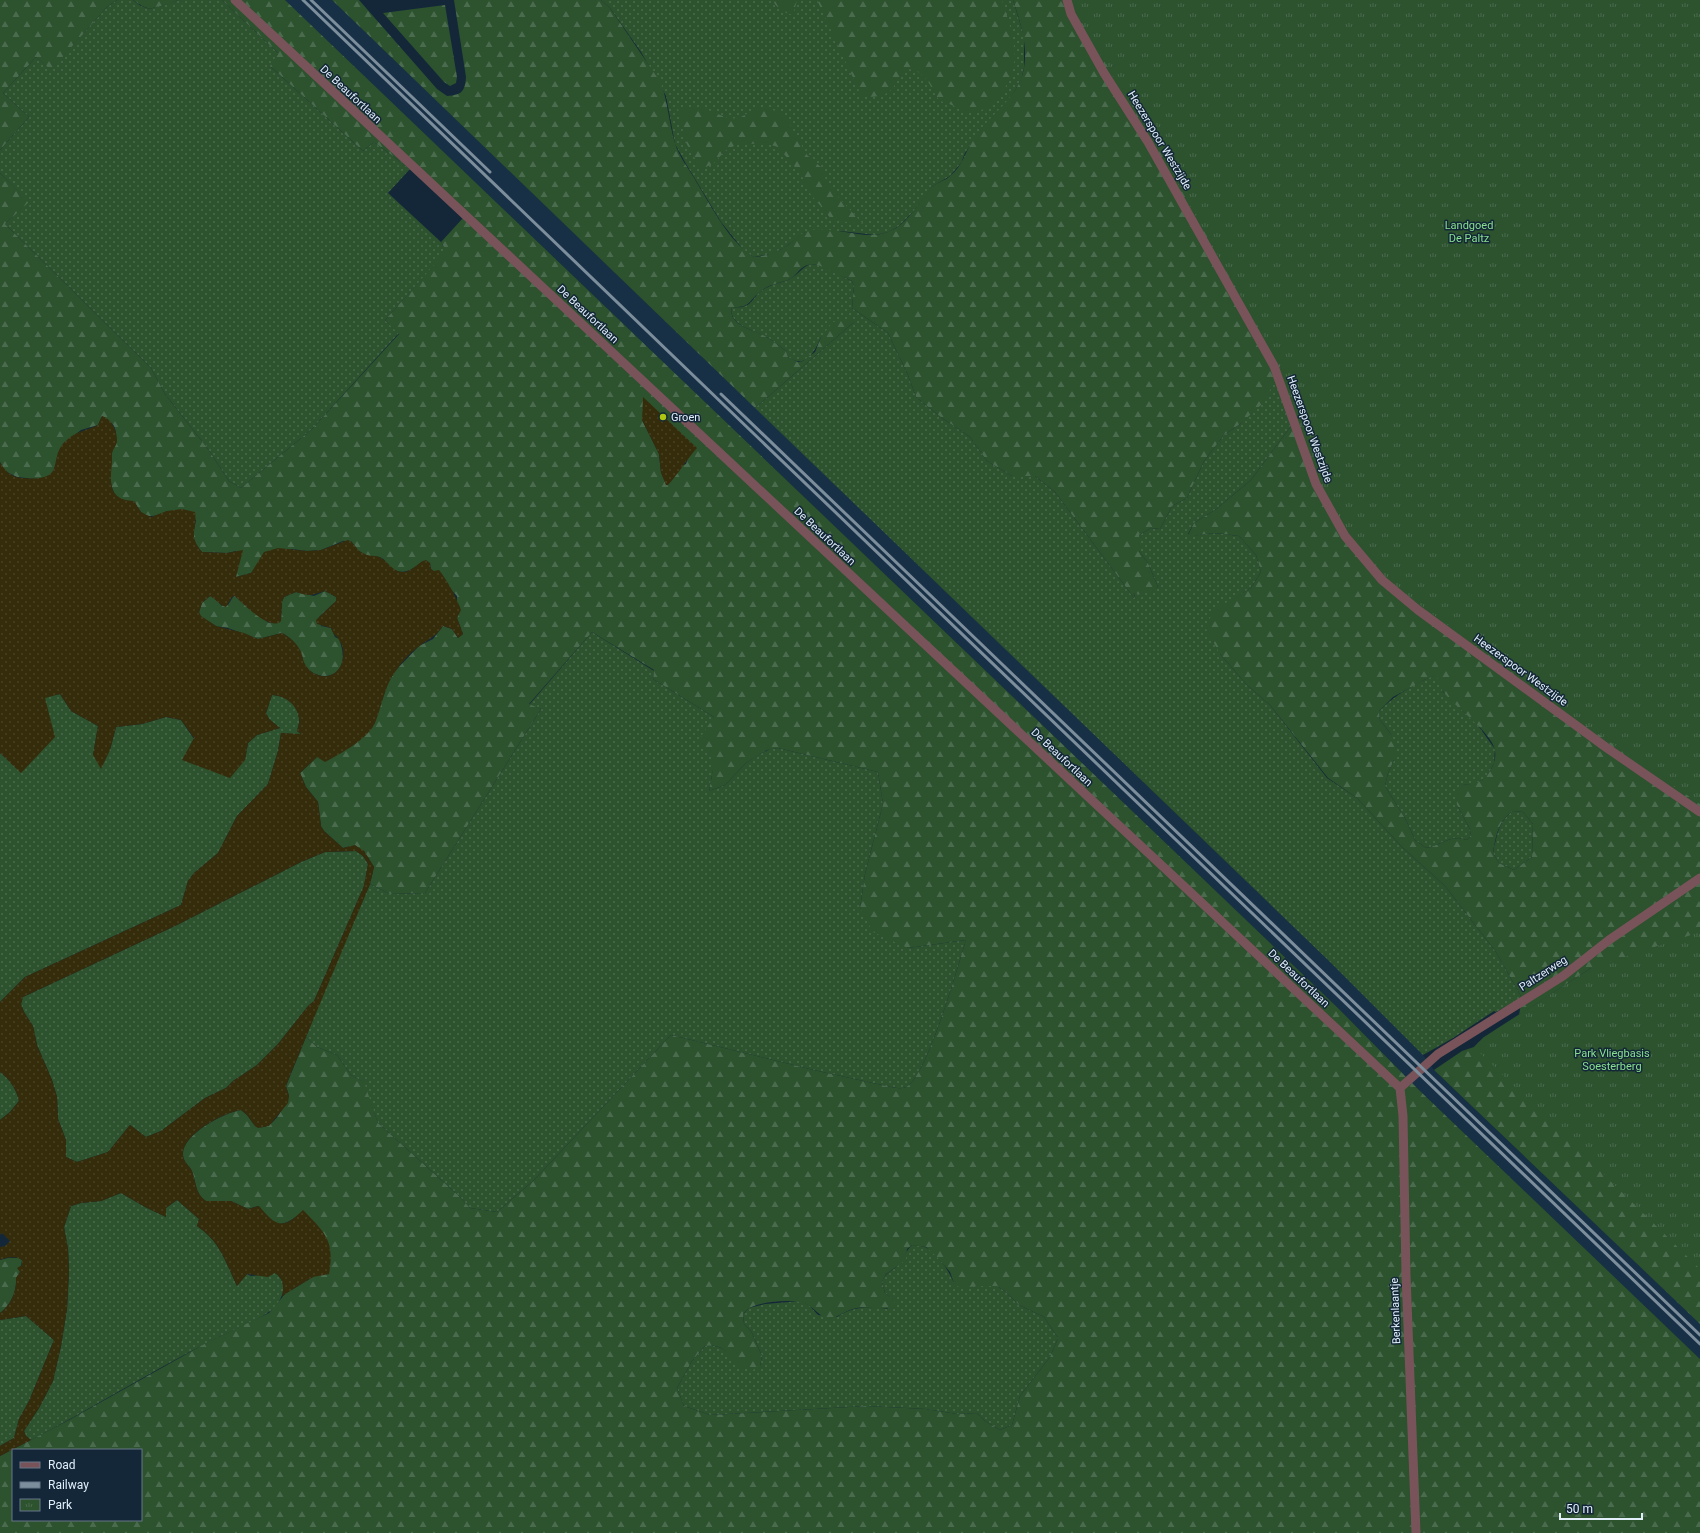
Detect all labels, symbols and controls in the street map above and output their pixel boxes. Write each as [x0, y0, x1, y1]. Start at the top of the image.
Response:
street label: De Beaufortlaan [317, 63, 384, 126]
street label: Heezerspoor Westzijde [1125, 89, 1194, 192]
park label: Landgoed De Paltz [1445, 219, 1493, 245]
street label: De Beaufortlaan [554, 283, 621, 346]
street label: Heezerspoor Westzijde [1284, 374, 1335, 485]
place label: Groen [671, 411, 700, 424]
marker: Groen [658, 412, 668, 422]
street label: De Beaufortlaan [791, 505, 858, 568]
street label: Heezerspoor Westzijde [1471, 632, 1570, 709]
street label: De Beaufortlaan [1028, 726, 1095, 789]
street label: De Beaufortlaan [1265, 947, 1332, 1010]
street label: Paltzerweg [1517, 953, 1570, 994]
park label: Park Vliegbasis Soesterberg [1574, 1047, 1650, 1073]
street label: Berkenlaantje [1388, 1277, 1403, 1344]
legend [12, 1449, 142, 1521]
text: Road [48, 1458, 76, 1472]
text: Railway [48, 1478, 89, 1492]
scale bar [1560, 1495, 1642, 1521]
text: Park [48, 1498, 73, 1512]
text: 50 m [1566, 1502, 1593, 1516]

